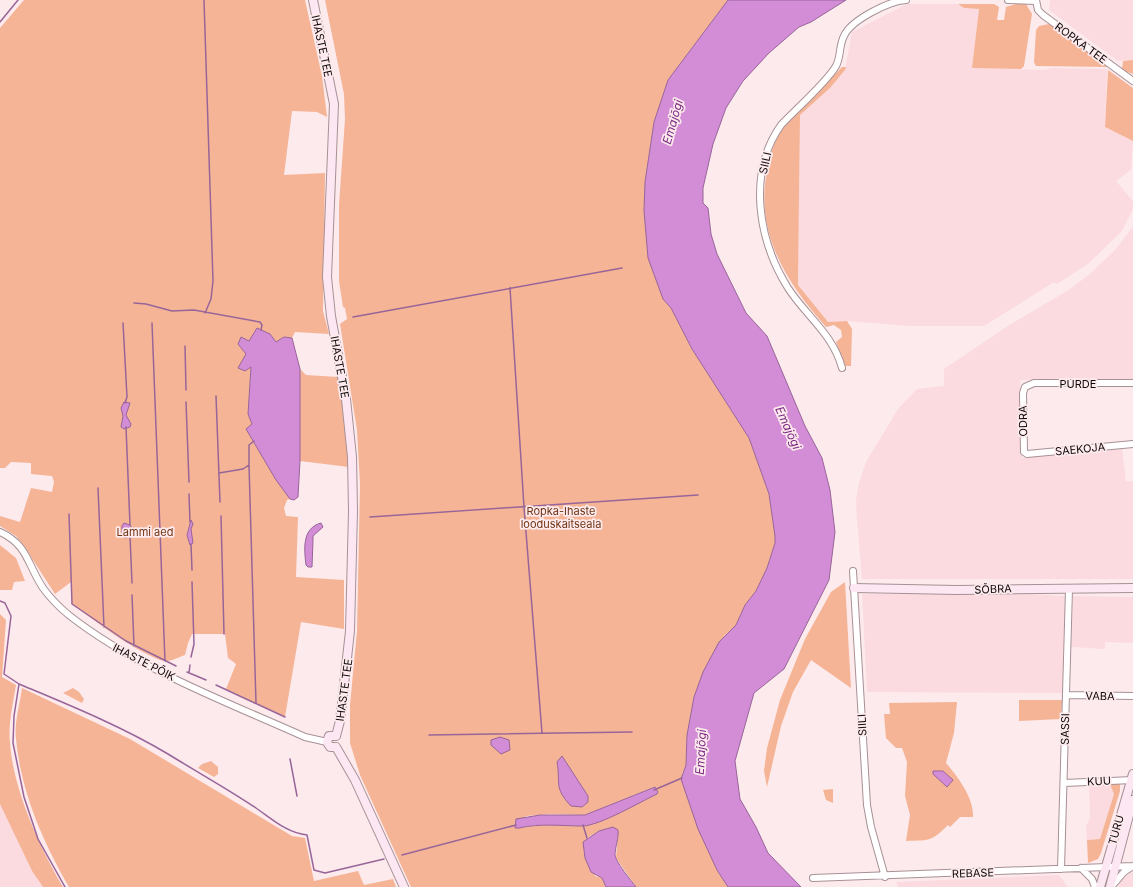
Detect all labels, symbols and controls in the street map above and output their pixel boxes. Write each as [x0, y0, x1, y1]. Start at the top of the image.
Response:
street label: IHASTE TEE [309, 14, 335, 78]
street label: ROPKA TEE [1052, 19, 1110, 67]
water label: Emajõgi [659, 97, 686, 146]
street label: SIILI [756, 151, 774, 175]
street label: IHASTE TEE [328, 335, 352, 399]
street label: PURDE [1060, 377, 1096, 391]
water label: Emajõgi [772, 404, 805, 453]
street label: ODRA [1016, 405, 1030, 437]
street label: SAEKOJA [1054, 439, 1106, 459]
park label: Ropka-Ihaste looduskaitseala [521, 504, 601, 531]
park label: Lammi aed [117, 525, 173, 539]
street label: SÕBRA [974, 581, 1012, 597]
street label: IHASTE PÕIK [110, 640, 178, 684]
street label: IHASTE TEE [333, 658, 355, 722]
street label: VABA [1085, 689, 1115, 703]
street label: SASSI [1058, 713, 1072, 745]
street label: SIILI [854, 714, 870, 736]
water label: Emajõgi [692, 728, 709, 775]
street label: KUU [1087, 773, 1111, 789]
street label: TURU [1105, 813, 1127, 847]
street label: REBASE [952, 865, 994, 881]

